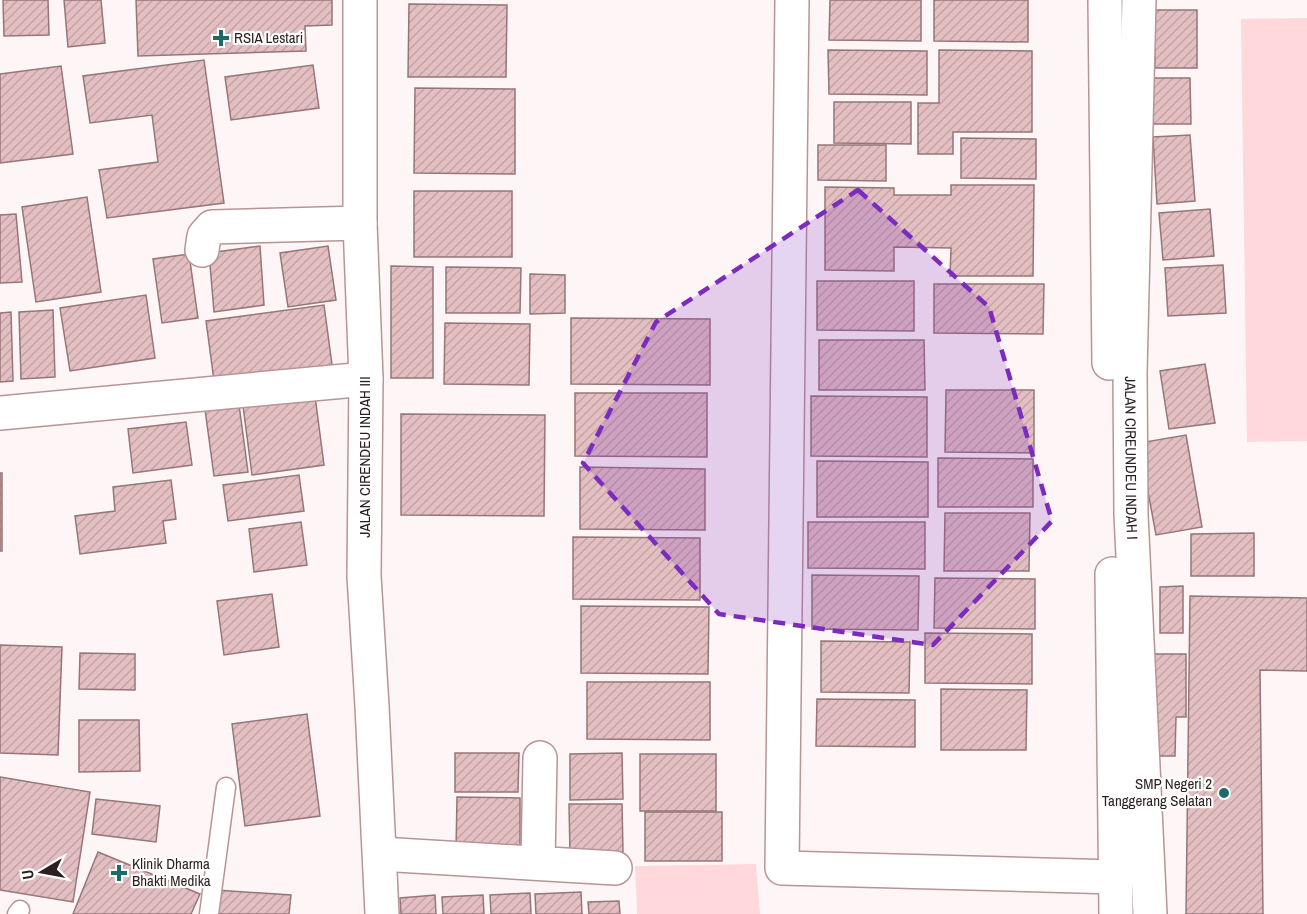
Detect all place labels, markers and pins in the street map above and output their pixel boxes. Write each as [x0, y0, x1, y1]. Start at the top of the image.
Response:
place label: RSIA Lestari [234, 27, 303, 48]
marker: RSIA Lestari [212, 29, 230, 47]
place label: SMP Negeri 2 Tanggerang Selatan [1102, 773, 1212, 811]
marker: SMP Negeri 2 Tanggerang Selatan [1217, 786, 1231, 800]
place label: Klinik Dharma Bhakti Medika [132, 853, 211, 891]
marker: Klinik Dharma Bhakti Medika [110, 864, 128, 882]

